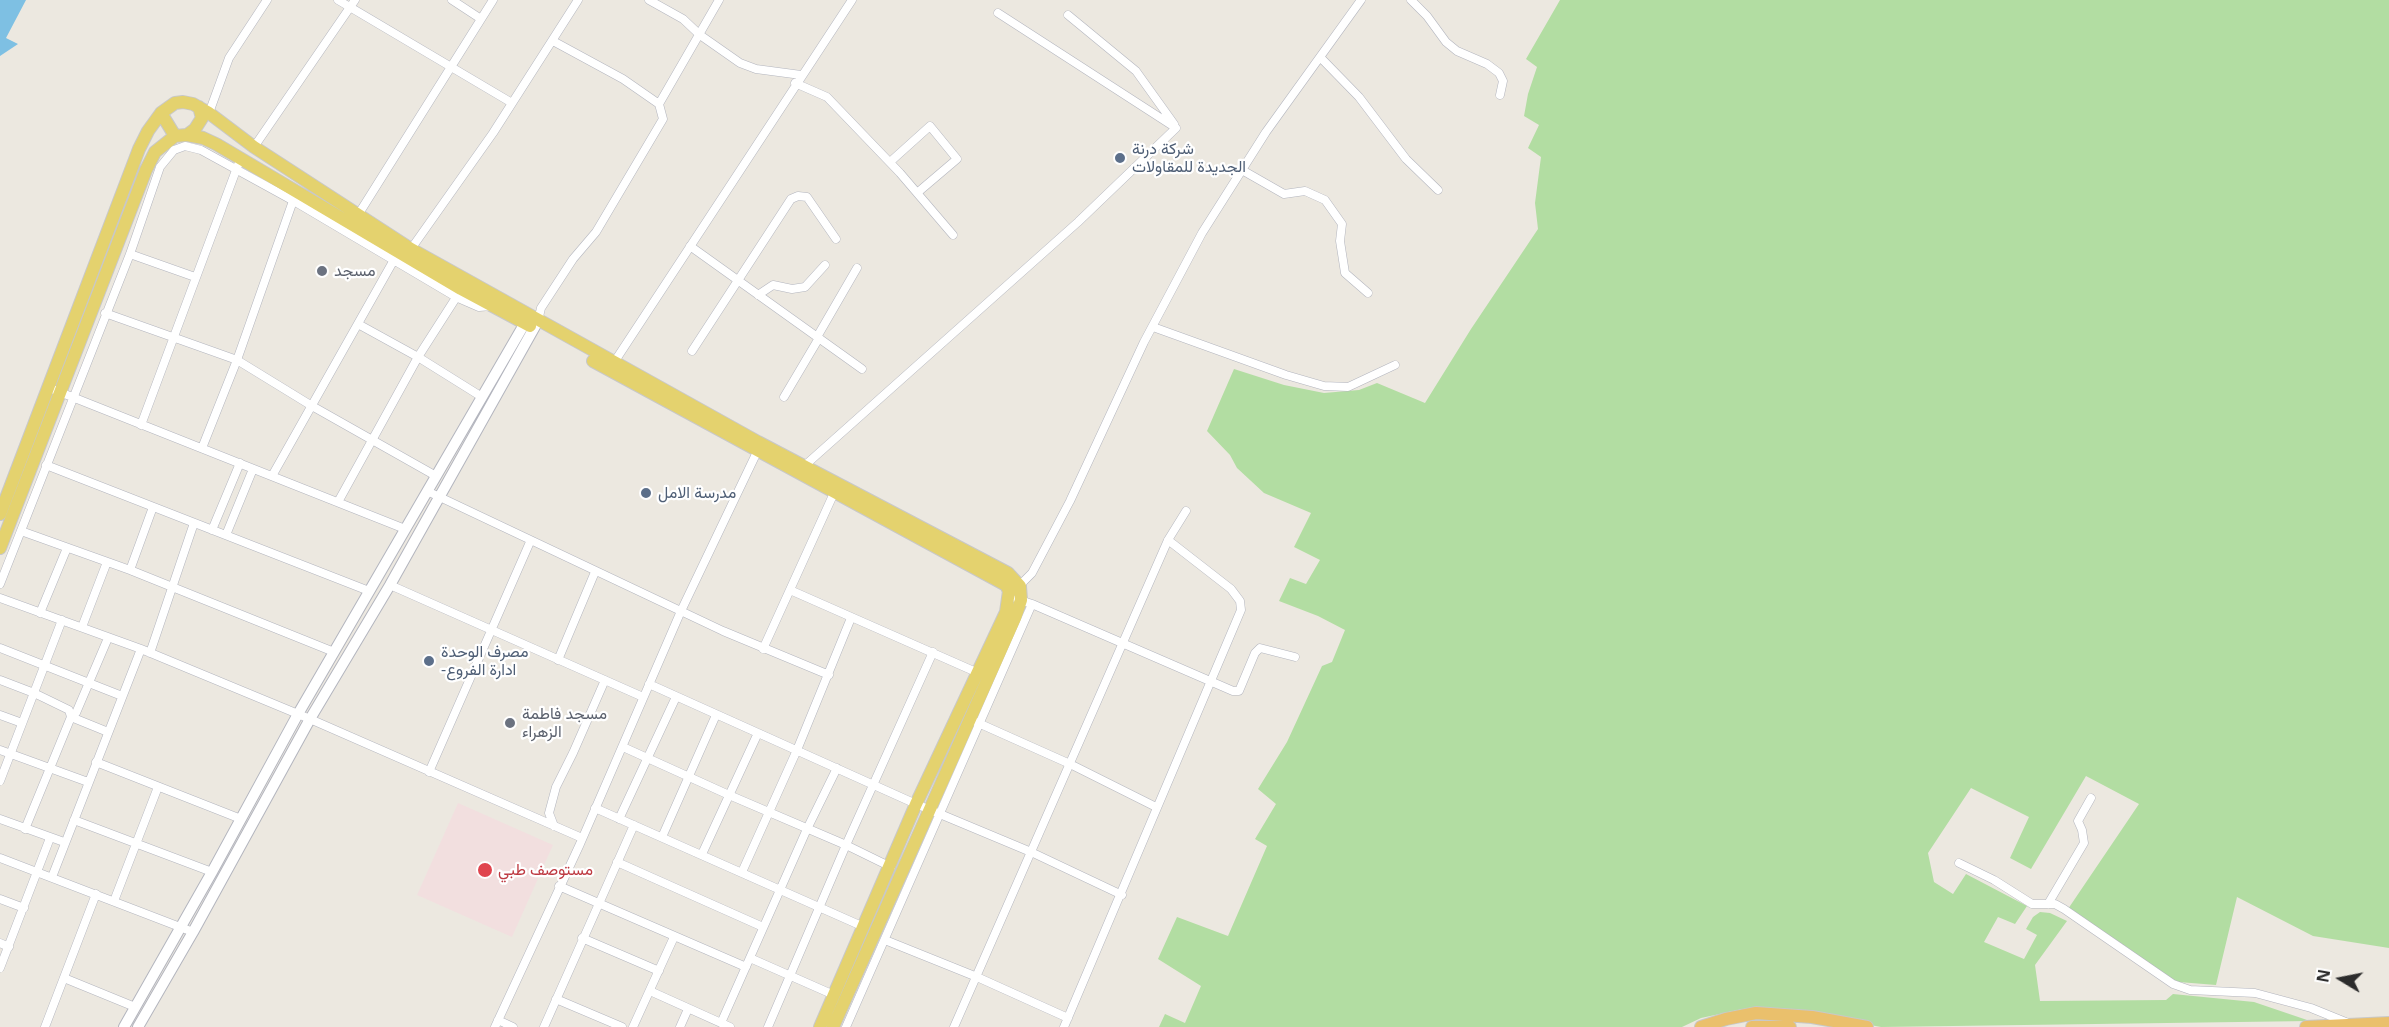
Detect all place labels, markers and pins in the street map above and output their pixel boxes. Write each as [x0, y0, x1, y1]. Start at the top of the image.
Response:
place label: شركة درنة الجديدة للمقاولات [1132, 139, 1246, 177]
marker: شركة درنة الجديدة للمقاولات [1113, 151, 1127, 165]
place label: مسجد [334, 261, 375, 281]
marker: مسجد [315, 264, 329, 278]
place label: مدرسة الامل [658, 483, 736, 503]
marker: مدرسة الامل [639, 486, 653, 500]
place label: مصرف الوحدة -ادارة الفروع [441, 642, 529, 680]
marker: مصرف الوحدة -ادارة الفروع [422, 654, 436, 668]
place label: مسجد فاطمة الزهراء [522, 704, 607, 742]
marker: مسجد فاطمة الزهراء [503, 716, 517, 730]
place label: مستوصف طبي [498, 860, 593, 880]
marker: مستوصف طبي [476, 861, 494, 879]

